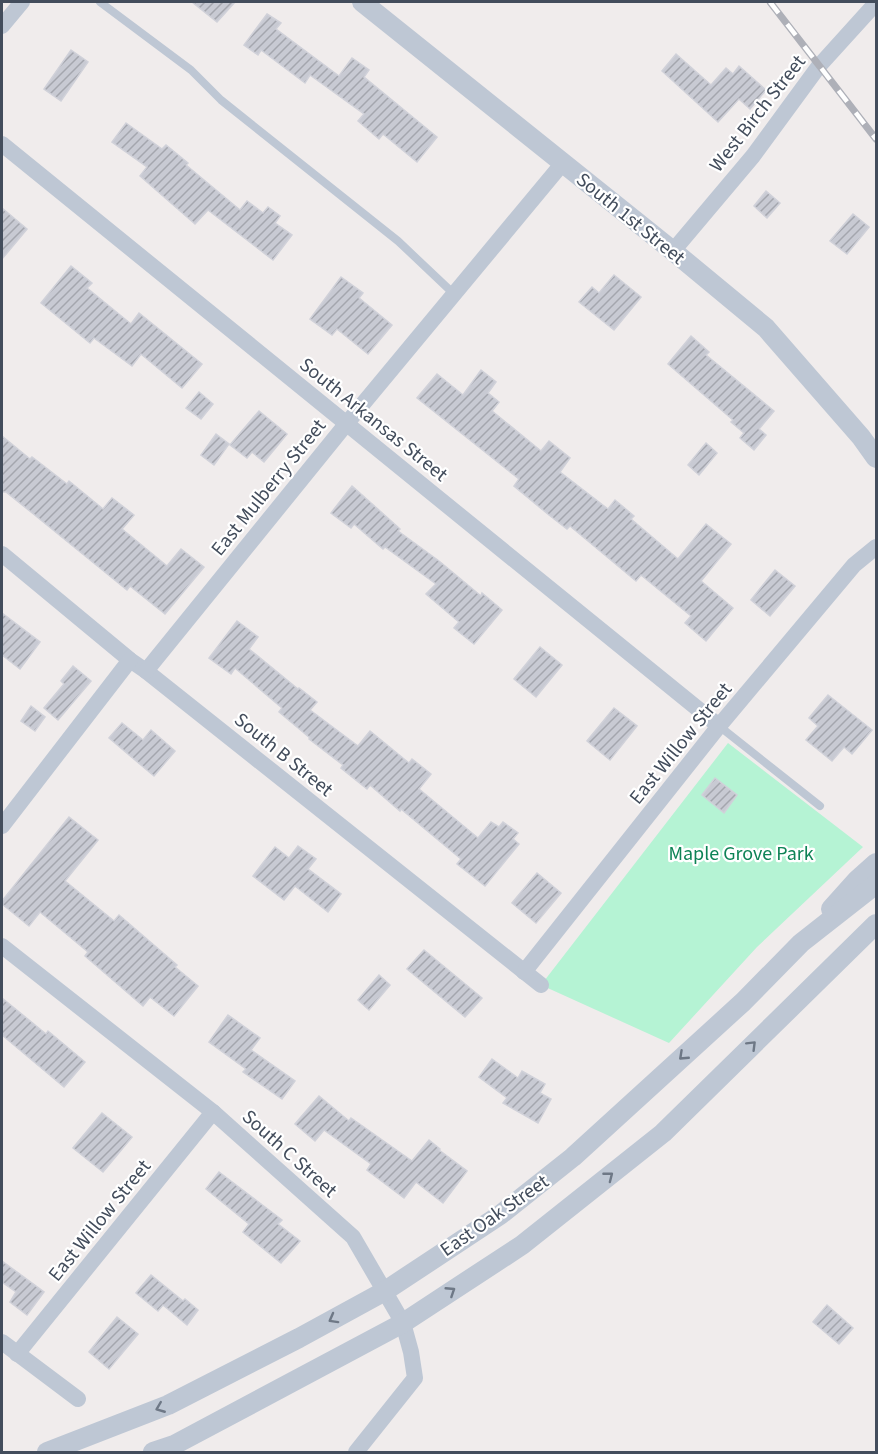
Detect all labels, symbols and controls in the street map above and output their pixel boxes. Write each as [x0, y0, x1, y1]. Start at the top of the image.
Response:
street label: West Birch Street [703, 49, 813, 178]
street label: South 1st Street [570, 166, 691, 272]
street label: South Arkansas Street [293, 351, 454, 489]
street label: East Mulberry Street [205, 413, 333, 562]
street label: East Willow Street [623, 677, 739, 811]
street label: South B Street [228, 706, 339, 804]
park label: Maple Grove Park [668, 840, 814, 868]
one-way arrow [745, 1041, 756, 1052]
one-way arrow [680, 1049, 691, 1060]
street label: South C Street [236, 1103, 343, 1204]
street label: East Willow Street [42, 1154, 158, 1288]
street label: East Oak Street [435, 1168, 555, 1264]
one-way arrow [602, 1172, 613, 1183]
one-way arrow [445, 1287, 456, 1298]
one-way arrow [329, 1312, 340, 1323]
one-way arrow [155, 1401, 166, 1413]

